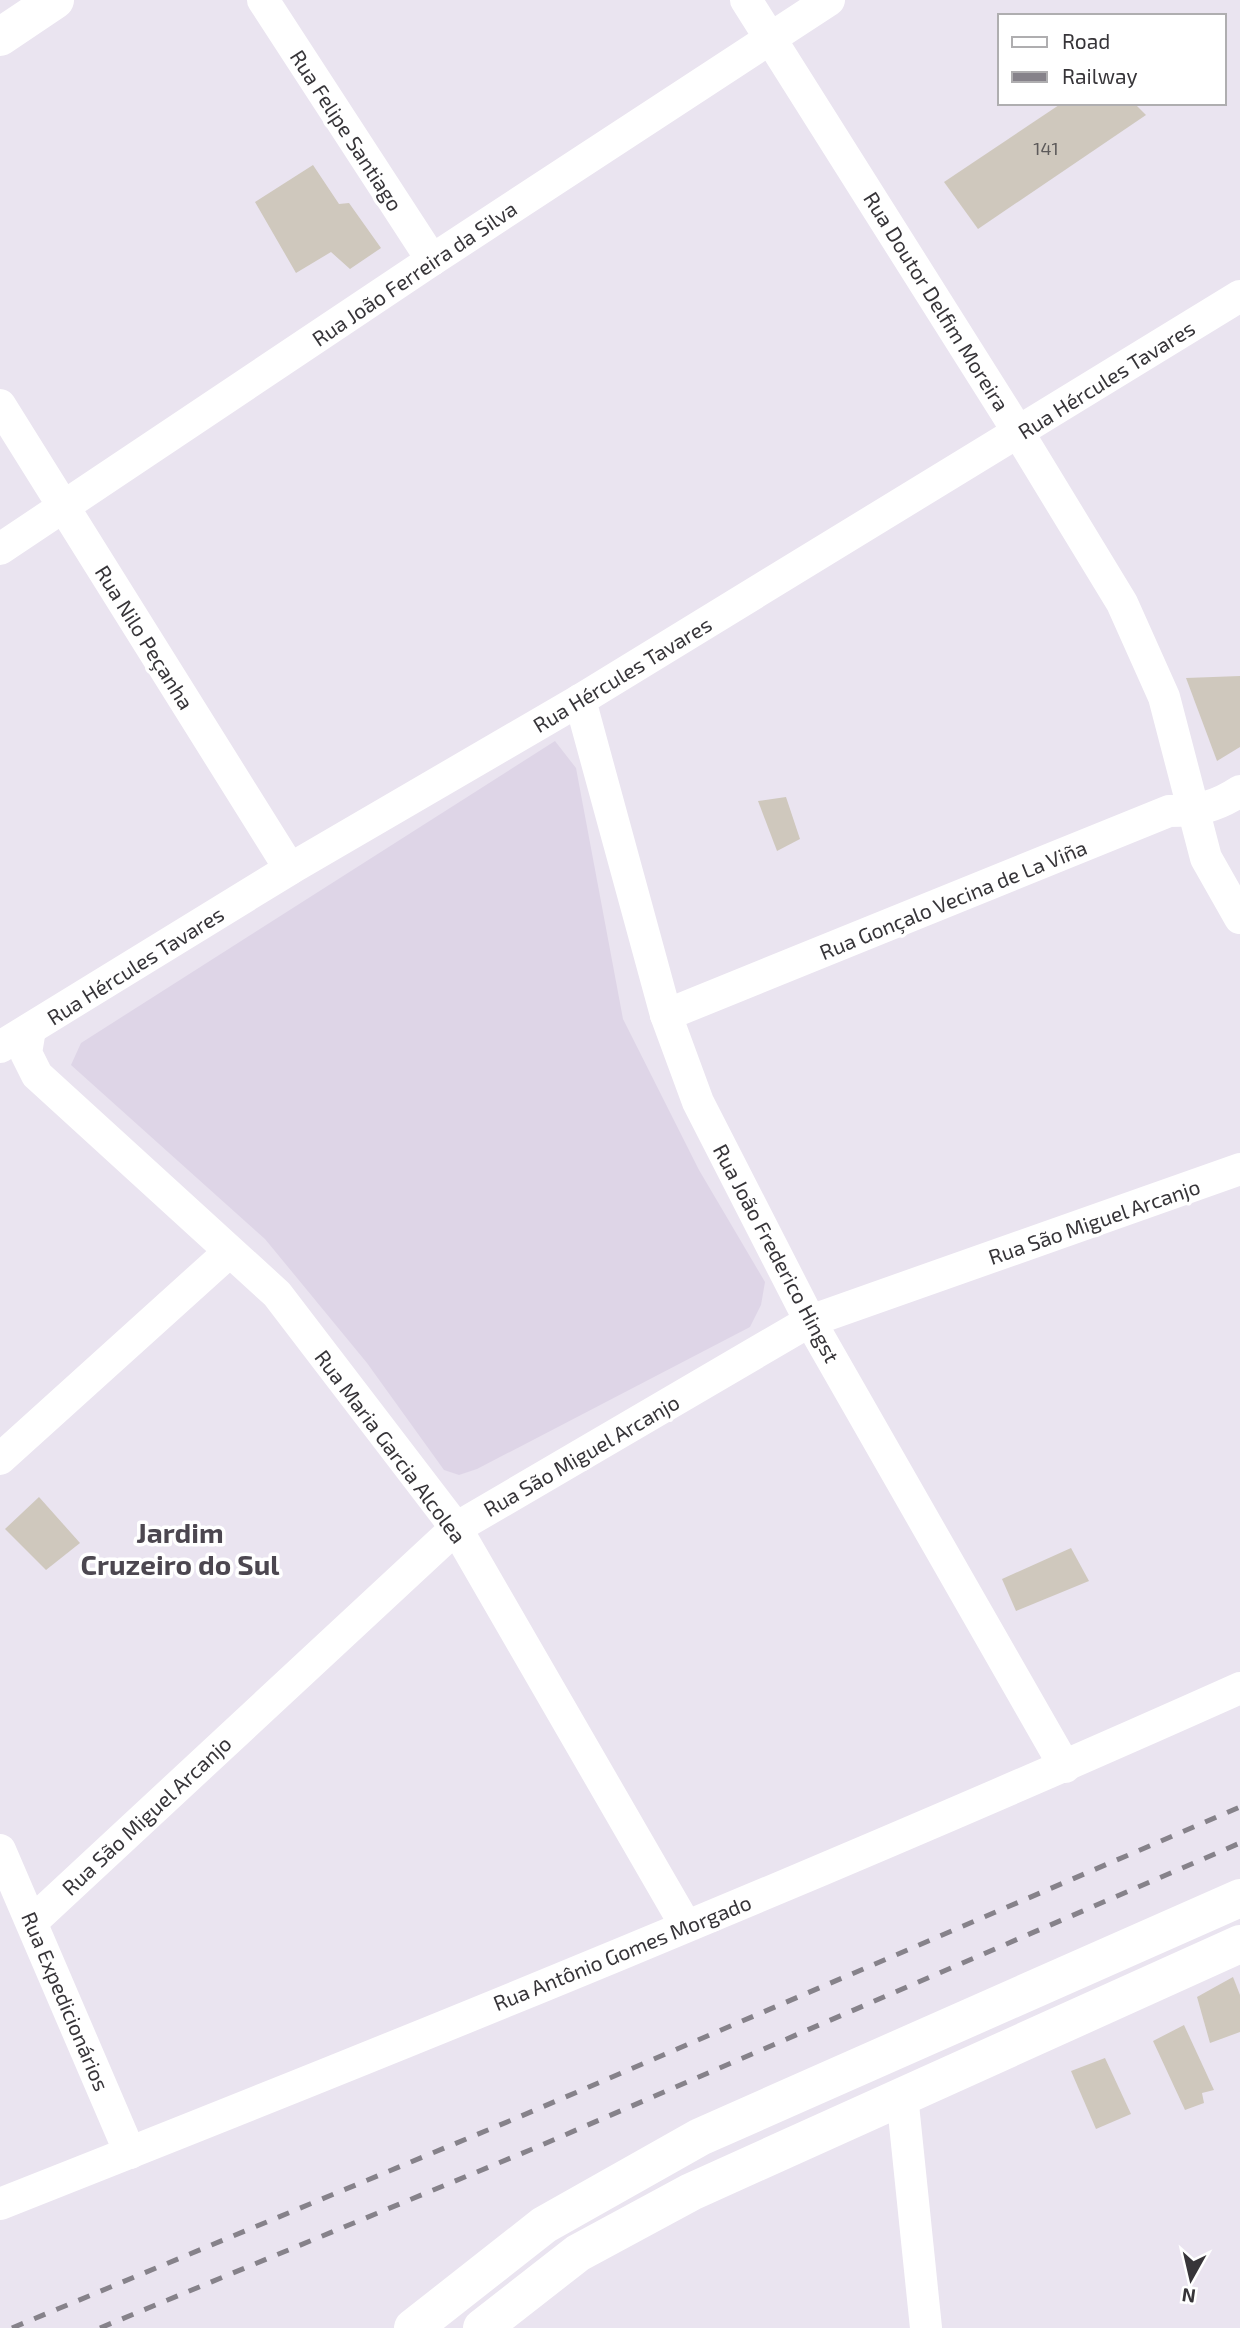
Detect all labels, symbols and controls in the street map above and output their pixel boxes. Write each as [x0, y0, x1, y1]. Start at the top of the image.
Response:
legend [998, 14, 1226, 105]
text: Road [1062, 28, 1110, 53]
street label: Rua Felipe Santiago [286, 45, 408, 215]
text: Railway [1062, 63, 1138, 88]
house number: 141 [1033, 137, 1059, 159]
street label: Rua Doutor Delfim Moreira [859, 187, 1015, 415]
street label: Rua João Ferreira da Silva [307, 195, 521, 351]
street label: Rua Hércules Tavares [1013, 314, 1199, 444]
street label: Rua Nilo Peçanha [89, 560, 199, 715]
street label: Rua Hércules Tavares [528, 611, 716, 737]
street label: Rua Gonçalo Vecina de La Viña [816, 834, 1091, 966]
street label: Rua Hércules Tavares [42, 900, 228, 1030]
street label: Rua João Frederico Hingst [709, 1139, 845, 1367]
street label: Rua São Miguel Arcanjo [985, 1173, 1203, 1270]
street label: Rua Maria Garcia Alcolea [310, 1344, 472, 1548]
street label: Rua São Miguel Arcanjo [479, 1389, 684, 1522]
district label: Jardim Cruzeiro do Sul [81, 1515, 280, 1581]
street label: Rua São Miguel Arcanjo [56, 1730, 236, 1901]
street label: Rua Antônio Gomes Morgado [489, 1889, 755, 2015]
street label: Rua Expedicionários [17, 1908, 115, 2094]
north arrow [1156, 2244, 1226, 2314]
text: N [1180, 2284, 1197, 2309]

